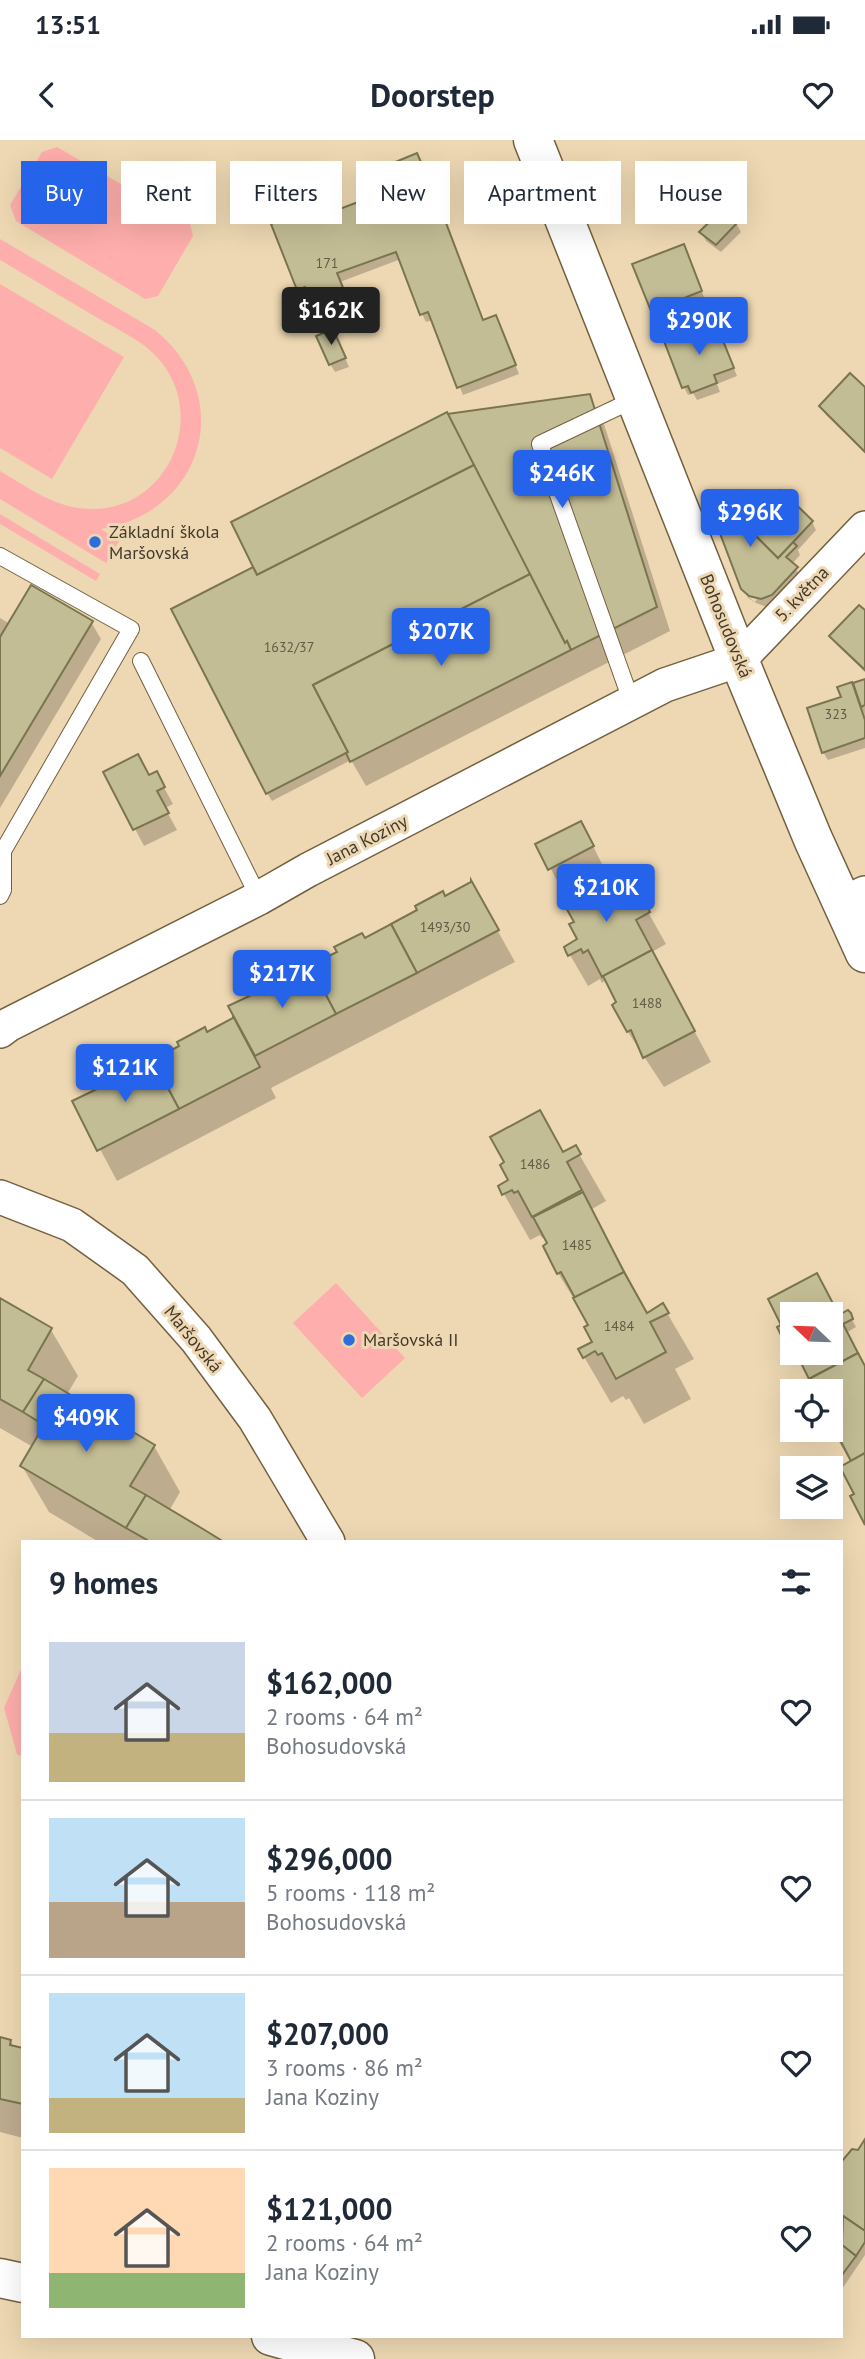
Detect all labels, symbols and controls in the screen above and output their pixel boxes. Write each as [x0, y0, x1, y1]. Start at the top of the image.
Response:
text: 13:51 [35, 8, 101, 41]
text: Doorstep [370, 74, 495, 116]
icon: back [28, 76, 66, 114]
icon: heart [799, 76, 837, 114]
chip: Buy [21, 161, 107, 224]
chip: Rent [121, 161, 216, 224]
chip: Filters [230, 161, 342, 224]
chip: New [356, 161, 450, 224]
chip: Apartment [464, 161, 621, 224]
chip: House [635, 161, 747, 224]
house number: 171 [316, 254, 338, 272]
pin: $162K [282, 288, 380, 347]
text: $162K [298, 295, 364, 324]
pin: $290K [650, 298, 748, 357]
text: $290K [666, 305, 732, 334]
pin: $246K [513, 450, 611, 510]
text: $246K [529, 458, 595, 487]
pin: $296K [701, 490, 799, 549]
text: $296K [717, 497, 783, 526]
place label: Základní škola Maršovská [109, 520, 220, 564]
marker: Základní škola Maršovská [87, 534, 103, 550]
street label: 5. května [770, 561, 834, 626]
street label: Bohosudovská [695, 571, 758, 681]
pin: $207K [392, 608, 490, 668]
text: $207K [408, 616, 474, 645]
house number: 1632/37 [264, 638, 314, 656]
house number: 323 [825, 705, 847, 723]
street label: Jana Koziny [321, 809, 412, 870]
pin: $210K [557, 864, 655, 924]
text: $210K [573, 872, 639, 901]
house number: 1493/30 [420, 918, 471, 936]
pin: $217K [233, 950, 331, 1010]
text: $217K [249, 958, 315, 987]
house number: 1488 [632, 994, 662, 1012]
pin: $121K [76, 1044, 174, 1104]
text: $121K [92, 1052, 158, 1081]
house number: 1486 [520, 1155, 550, 1173]
house number: 1485 [562, 1236, 592, 1254]
street label: Maršovská [159, 1300, 228, 1377]
north arrow [780, 1302, 844, 1365]
map controls [780, 1302, 843, 1519]
house number: 1484 [604, 1317, 635, 1335]
place label: Maršovská II [363, 1328, 458, 1351]
marker: Maršovská II [341, 1332, 357, 1348]
button: locate [780, 1379, 843, 1442]
pin: $409K [37, 1394, 135, 1454]
text: $409K [53, 1402, 119, 1431]
button: layers [780, 1456, 843, 1519]
text: 9 homes [49, 1563, 158, 1602]
icon: filters [777, 1563, 815, 1601]
text: $162,000 [266, 1663, 393, 1702]
icon: home [105, 1670, 189, 1754]
icon: heart [777, 1693, 815, 1731]
text: 2 rooms · 64 m² [266, 1702, 423, 1731]
text: Bohosudovská [266, 1731, 406, 1760]
text: $296,000 [266, 1839, 393, 1878]
icon: home [105, 1846, 189, 1930]
icon: heart [777, 1869, 815, 1907]
text: 5 rooms · 118 m² [266, 1878, 435, 1907]
text: Bohosudovská [266, 1907, 406, 1936]
text: $207,000 [266, 2014, 389, 2053]
icon: home [105, 2021, 189, 2105]
icon: heart [777, 2044, 815, 2082]
text: 3 rooms · 86 m² [266, 2053, 423, 2082]
text: Jana Koziny [266, 2082, 379, 2111]
text: $121,000 [266, 2189, 393, 2228]
icon: home [105, 2196, 189, 2280]
icon: heart [777, 2219, 815, 2257]
text: 2 rooms · 64 m² [266, 2228, 423, 2257]
text: Jana Koziny [266, 2257, 379, 2286]

